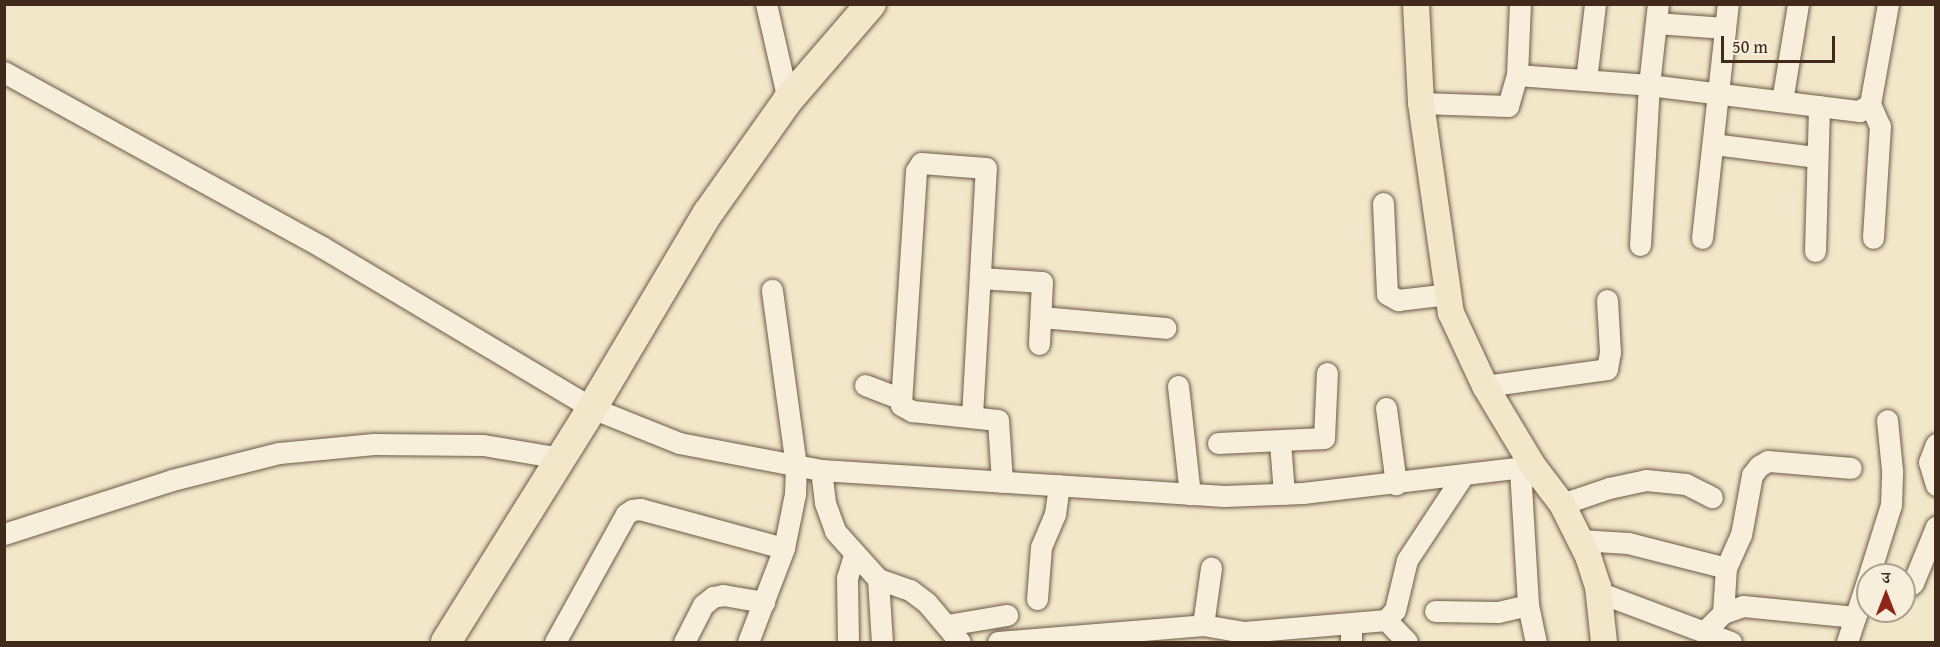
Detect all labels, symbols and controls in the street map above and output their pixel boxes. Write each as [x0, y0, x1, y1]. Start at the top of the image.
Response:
scale bar [1724, 24, 1838, 62]
text: 50 m [1732, 33, 1768, 60]
north arrow [1856, 563, 1916, 623]
text: उ [1882, 565, 1890, 589]

